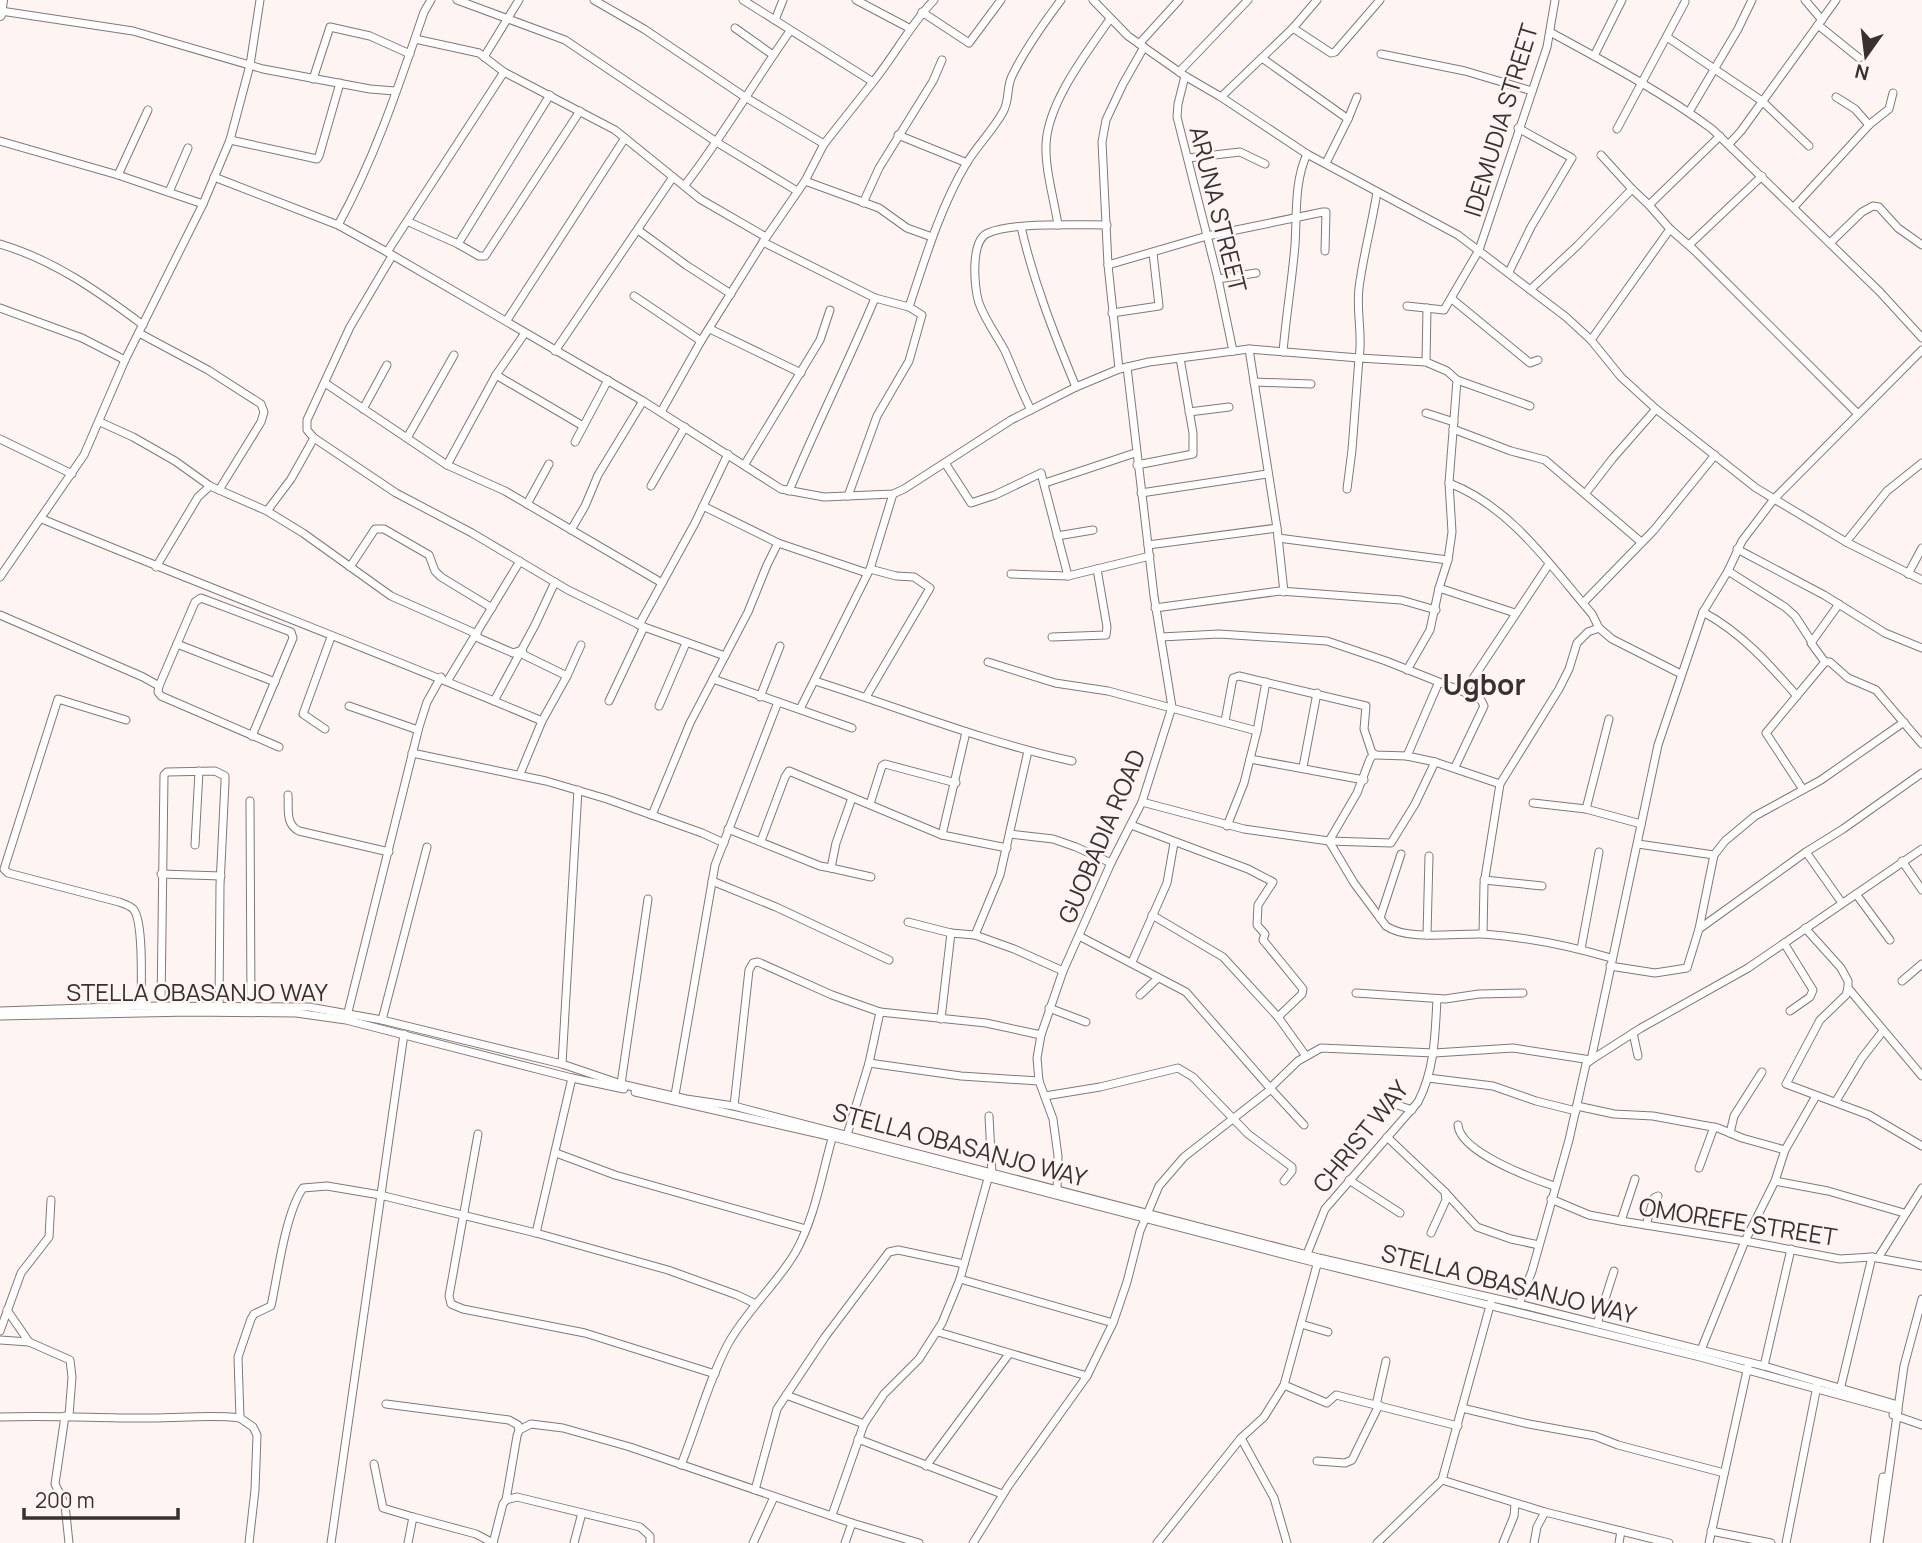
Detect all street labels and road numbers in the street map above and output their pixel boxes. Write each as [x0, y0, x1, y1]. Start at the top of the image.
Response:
street label: IDEMUDIA STREET [1455, 19, 1545, 220]
street label: ARUNA STREET [1182, 123, 1256, 296]
street label: GUOBADIA ROAD [1049, 744, 1153, 928]
street label: STELLA OBASANJO WAY [66, 975, 329, 1008]
street label: CHRIST WAY [1305, 1072, 1416, 1199]
street label: STELLA OBASANJO WAY [829, 1094, 1091, 1194]
street label: OMOREFE STREET [1637, 1189, 1840, 1253]
street label: STELLA OBASANJO WAY [1378, 1235, 1641, 1331]

